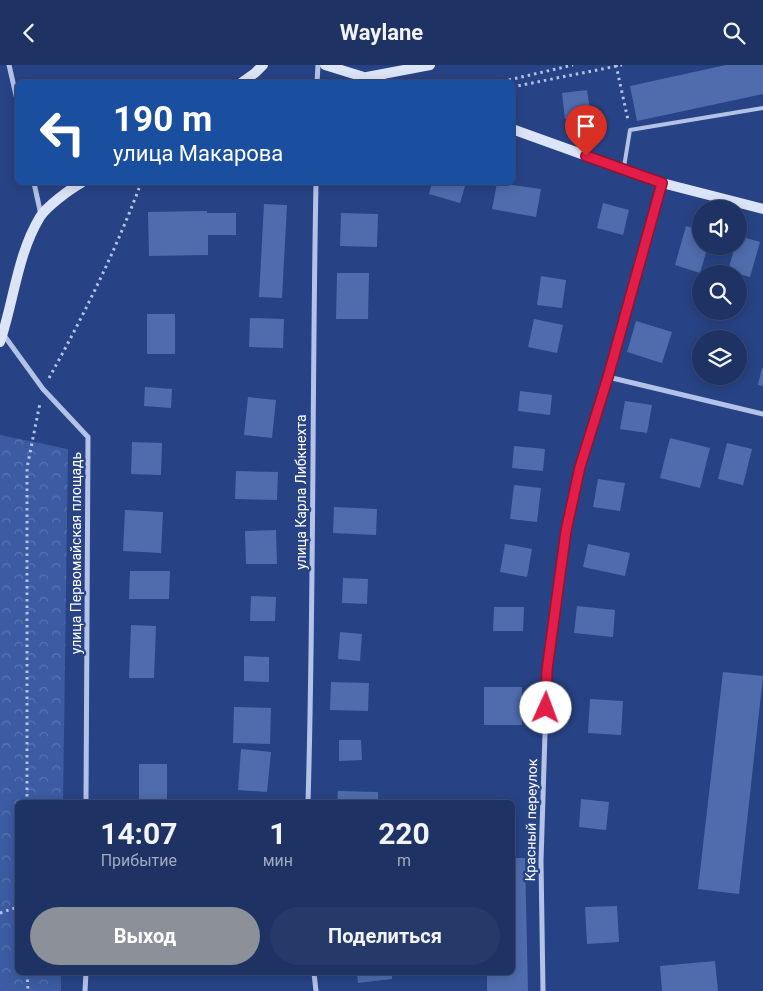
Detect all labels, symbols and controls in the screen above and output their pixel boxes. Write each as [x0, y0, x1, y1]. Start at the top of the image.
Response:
icon: back [15, 19, 43, 47]
icon: search [720, 19, 748, 47]
text: Waylane [340, 20, 423, 45]
text: 190 m [113, 99, 212, 140]
icon: left [30, 100, 95, 165]
pin [565, 105, 607, 156]
icon: arrive [572, 112, 600, 140]
text: улица Макарова [113, 141, 283, 166]
map controls [692, 200, 747, 385]
button: sound [692, 200, 747, 255]
button: search [692, 265, 747, 320]
button: layers [692, 330, 747, 385]
street label: улица Карла Либкнехта [293, 414, 309, 570]
street label: улица Первомайская площадь [68, 452, 84, 654]
position arrow [519, 681, 571, 733]
street label: Красный переулок [522, 758, 540, 882]
text: 14:07 [100, 816, 177, 851]
text: 1 [269, 816, 286, 851]
text: 220 [378, 816, 430, 851]
text: Прибытие [101, 851, 177, 870]
text: мин [263, 851, 293, 870]
text: m [397, 851, 411, 870]
button: Выход [30, 907, 260, 965]
button: Поделиться [270, 907, 500, 965]

